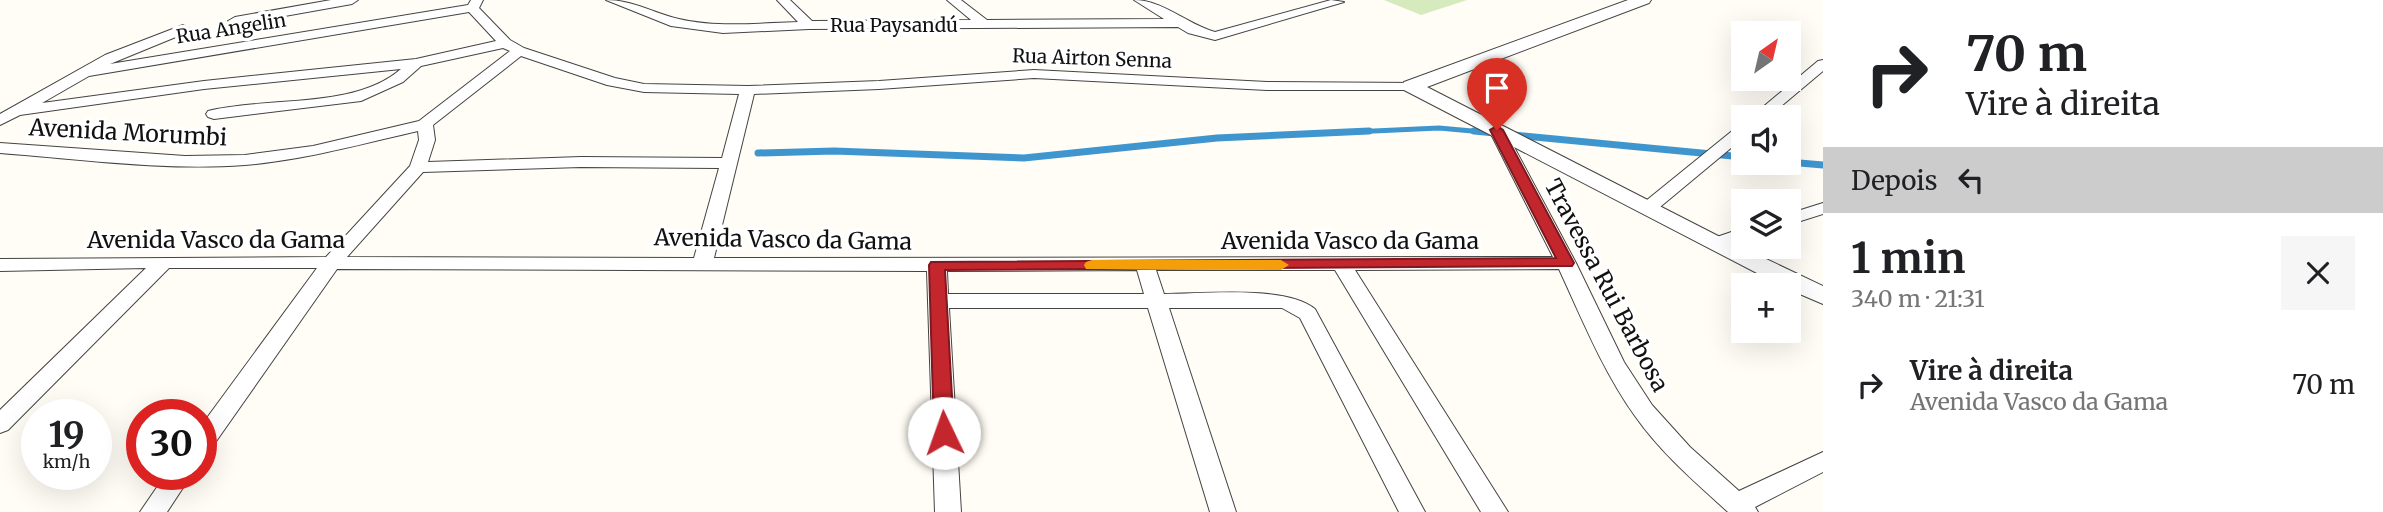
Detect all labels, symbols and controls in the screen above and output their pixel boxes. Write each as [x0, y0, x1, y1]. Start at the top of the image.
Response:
street label: Rua Angelin [174, 7, 288, 49]
street label: Rua Paysandú [830, 13, 958, 37]
north arrow [1731, 21, 1801, 91]
map controls [1731, 21, 1801, 343]
text: 70 m [1966, 23, 2087, 84]
icon: right [1851, 28, 1942, 119]
street label: Rua Airton Senna [1012, 43, 1172, 73]
pin [1467, 58, 1527, 130]
icon: arrive [1478, 69, 1516, 107]
text: Vire à direita [1966, 84, 2160, 124]
button: sound [1731, 105, 1801, 175]
street label: Avenida Morumbi [27, 112, 228, 152]
icon: left [1952, 161, 1990, 199]
text: Depois [1851, 164, 1938, 197]
street label: Travessa Rui Barbosa [1539, 174, 1675, 396]
button: layers [1731, 189, 1801, 259]
street label: Avenida Vasco da Gama [653, 222, 912, 256]
street label: Avenida Vasco da Gama [86, 225, 345, 254]
street label: Avenida Vasco da Gama [1220, 226, 1479, 255]
text: 1 min [1851, 232, 1965, 284]
button: close [2281, 236, 2355, 310]
button: + [1731, 273, 1801, 343]
text: 340 m · 21:31 [1851, 284, 1985, 313]
text: Vire à direita [1910, 354, 2073, 387]
icon: right [1851, 366, 1889, 404]
text: 70 m [2292, 368, 2355, 401]
text: Avenida Vasco da Gama [1910, 387, 2168, 416]
position arrow [907, 396, 981, 470]
speed limit sign: 30 [126, 399, 217, 490]
text: 19 [48, 413, 85, 457]
text: km/h [43, 450, 90, 473]

